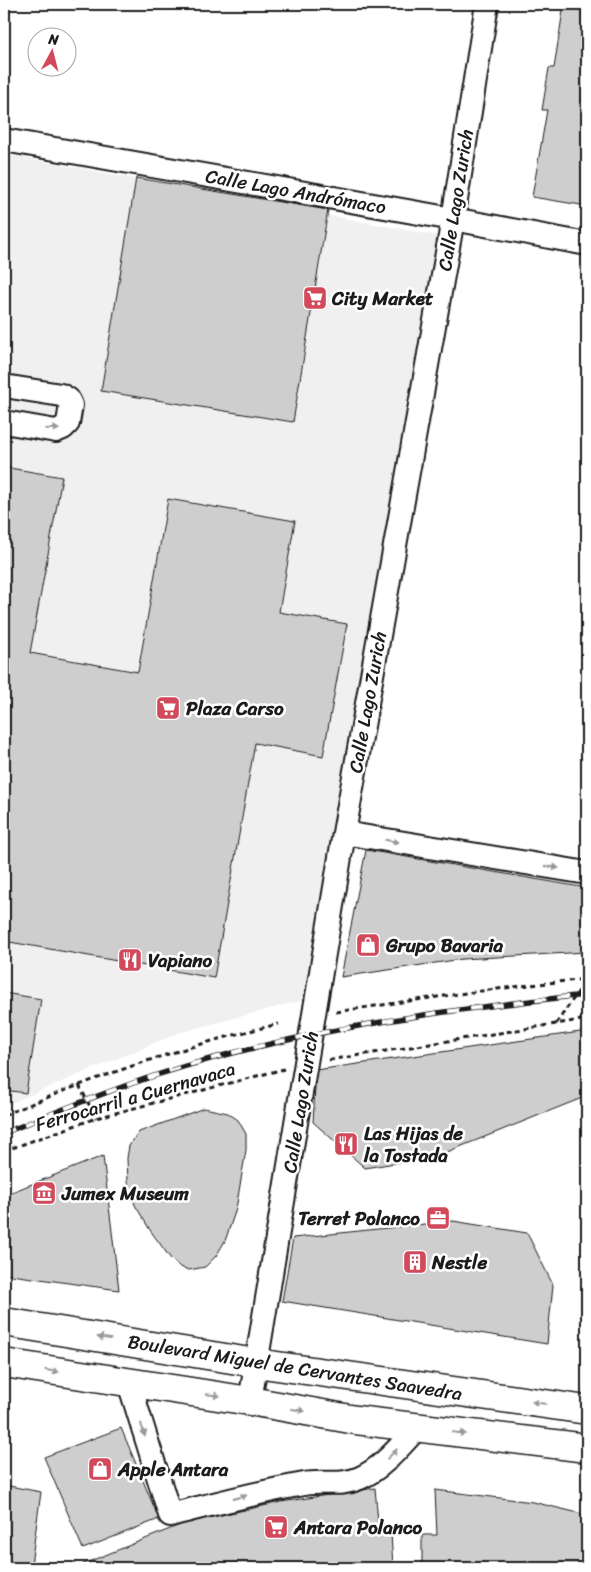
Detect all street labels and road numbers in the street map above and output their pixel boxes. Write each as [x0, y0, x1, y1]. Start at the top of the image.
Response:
street label: Calle Lago Zurich [428, 127, 483, 273]
street label: Calle Lago Andrómaco [203, 159, 389, 224]
street label: Calle Lago Zurich [339, 629, 396, 775]
street label: Calle Lago Zurich [273, 1029, 328, 1175]
street label: Ferrocarril a Cuernavaca [31, 1052, 240, 1141]
street label: Boulevard Miguel de Cervantes Saavedra [125, 1325, 465, 1410]

